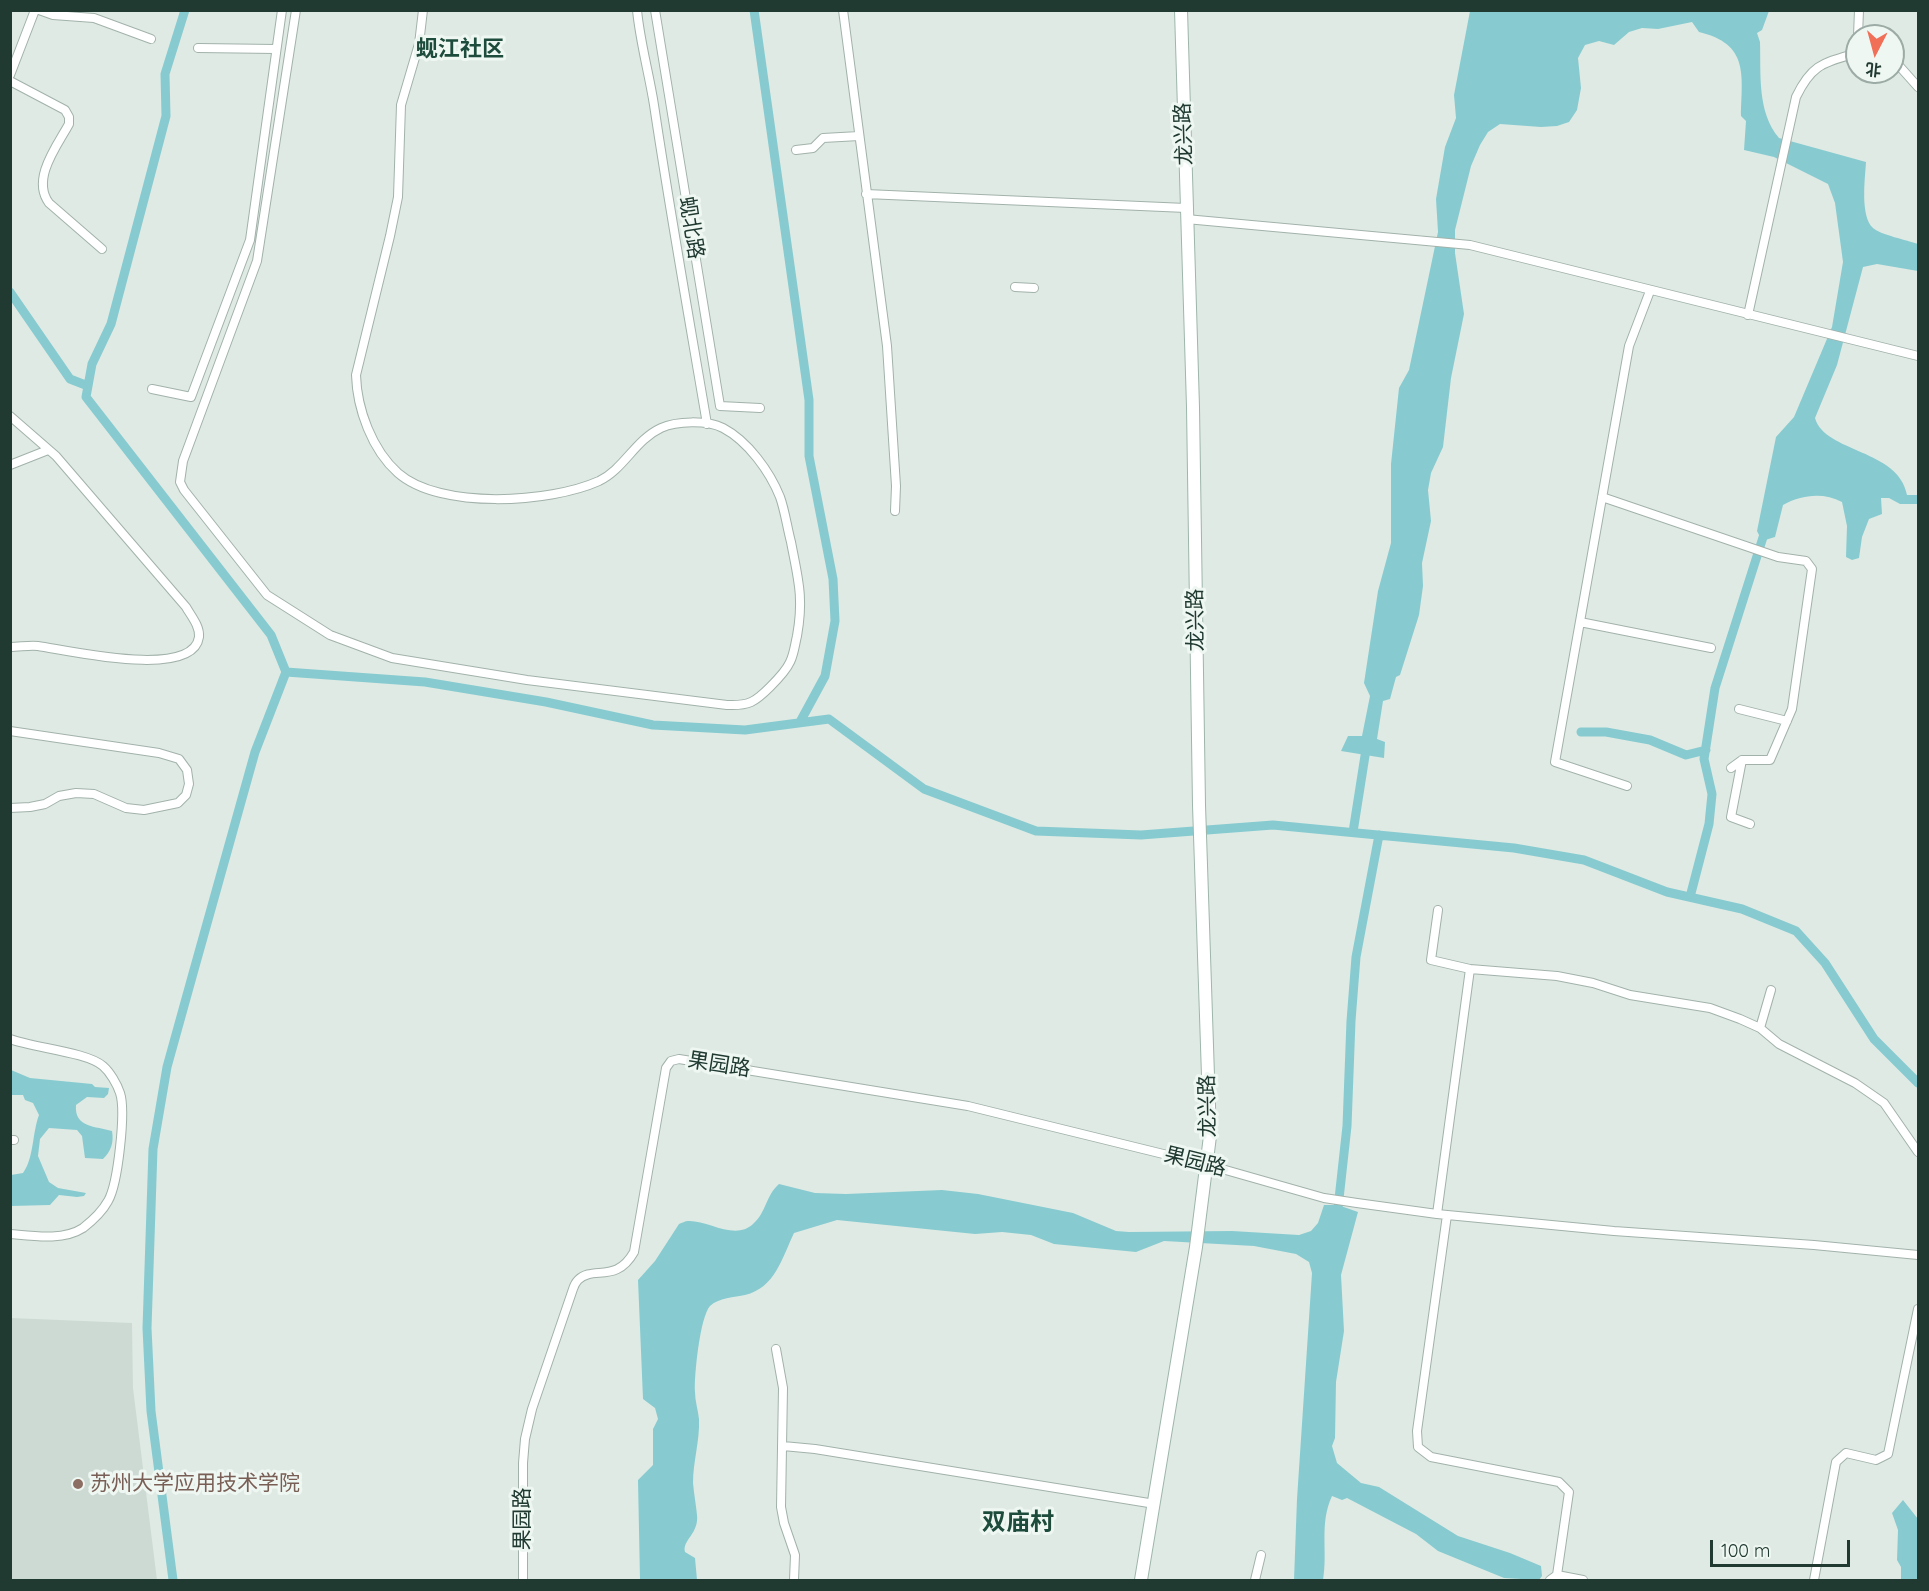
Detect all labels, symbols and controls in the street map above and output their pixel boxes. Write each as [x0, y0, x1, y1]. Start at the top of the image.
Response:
north arrow [1845, 24, 1905, 84]
district label: 蚬江社区 [416, 36, 504, 62]
text: 北 [1864, 59, 1882, 81]
street label: 龙兴路 [1170, 102, 1198, 166]
street label: 蚬北路 [674, 195, 708, 261]
street label: 龙兴路 [1183, 588, 1209, 652]
street label: 果园路 [686, 1048, 752, 1082]
street label: 龙兴路 [1195, 1074, 1221, 1138]
street label: 果园路 [1161, 1142, 1229, 1182]
place label: 苏州大学应用技术学院 [90, 1471, 300, 1497]
marker: 苏州大学应用技术学院 [71, 1477, 85, 1491]
street label: 果园路 [510, 1488, 536, 1550]
district label: 双庙村 [982, 1509, 1054, 1537]
scale bar [1713, 1528, 1852, 1566]
text: 100 m [1721, 1539, 1770, 1562]

